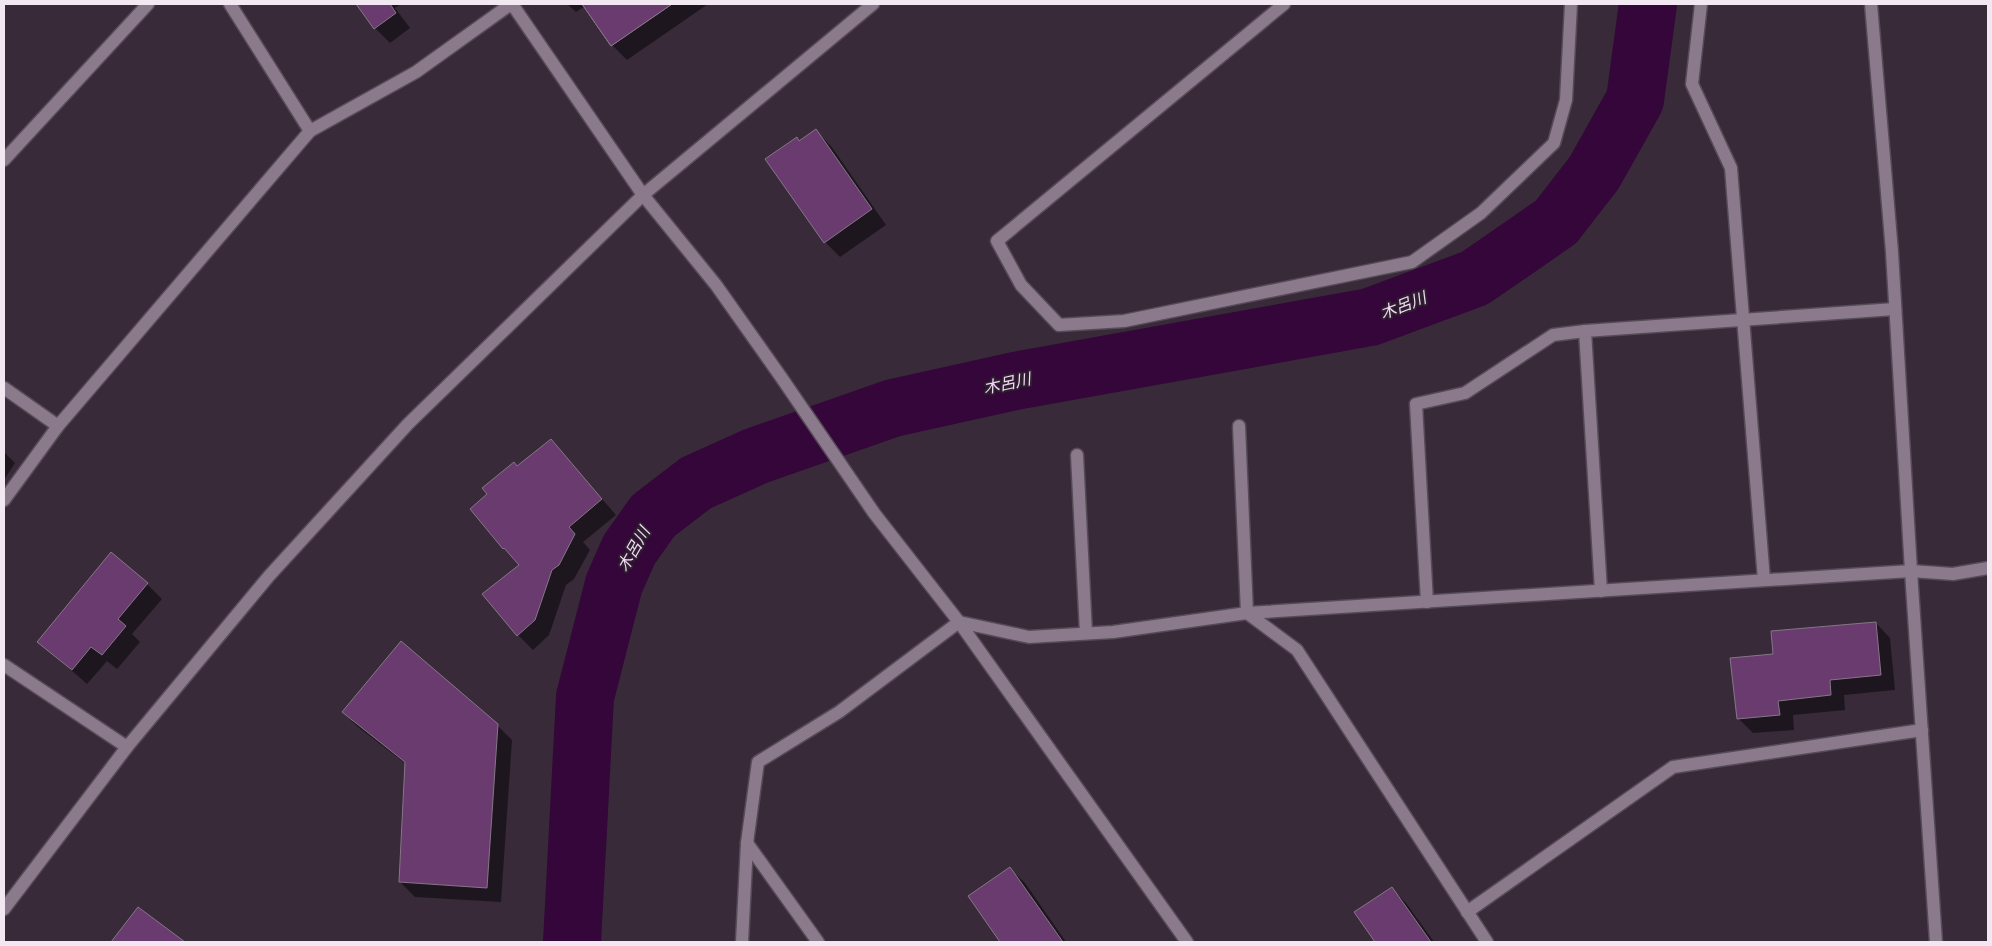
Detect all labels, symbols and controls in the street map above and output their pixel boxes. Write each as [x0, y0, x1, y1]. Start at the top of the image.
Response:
water label: 木呂川 [1377, 285, 1431, 324]
water label: 木呂川 [981, 367, 1035, 399]
water label: 木呂川 [611, 521, 656, 575]

